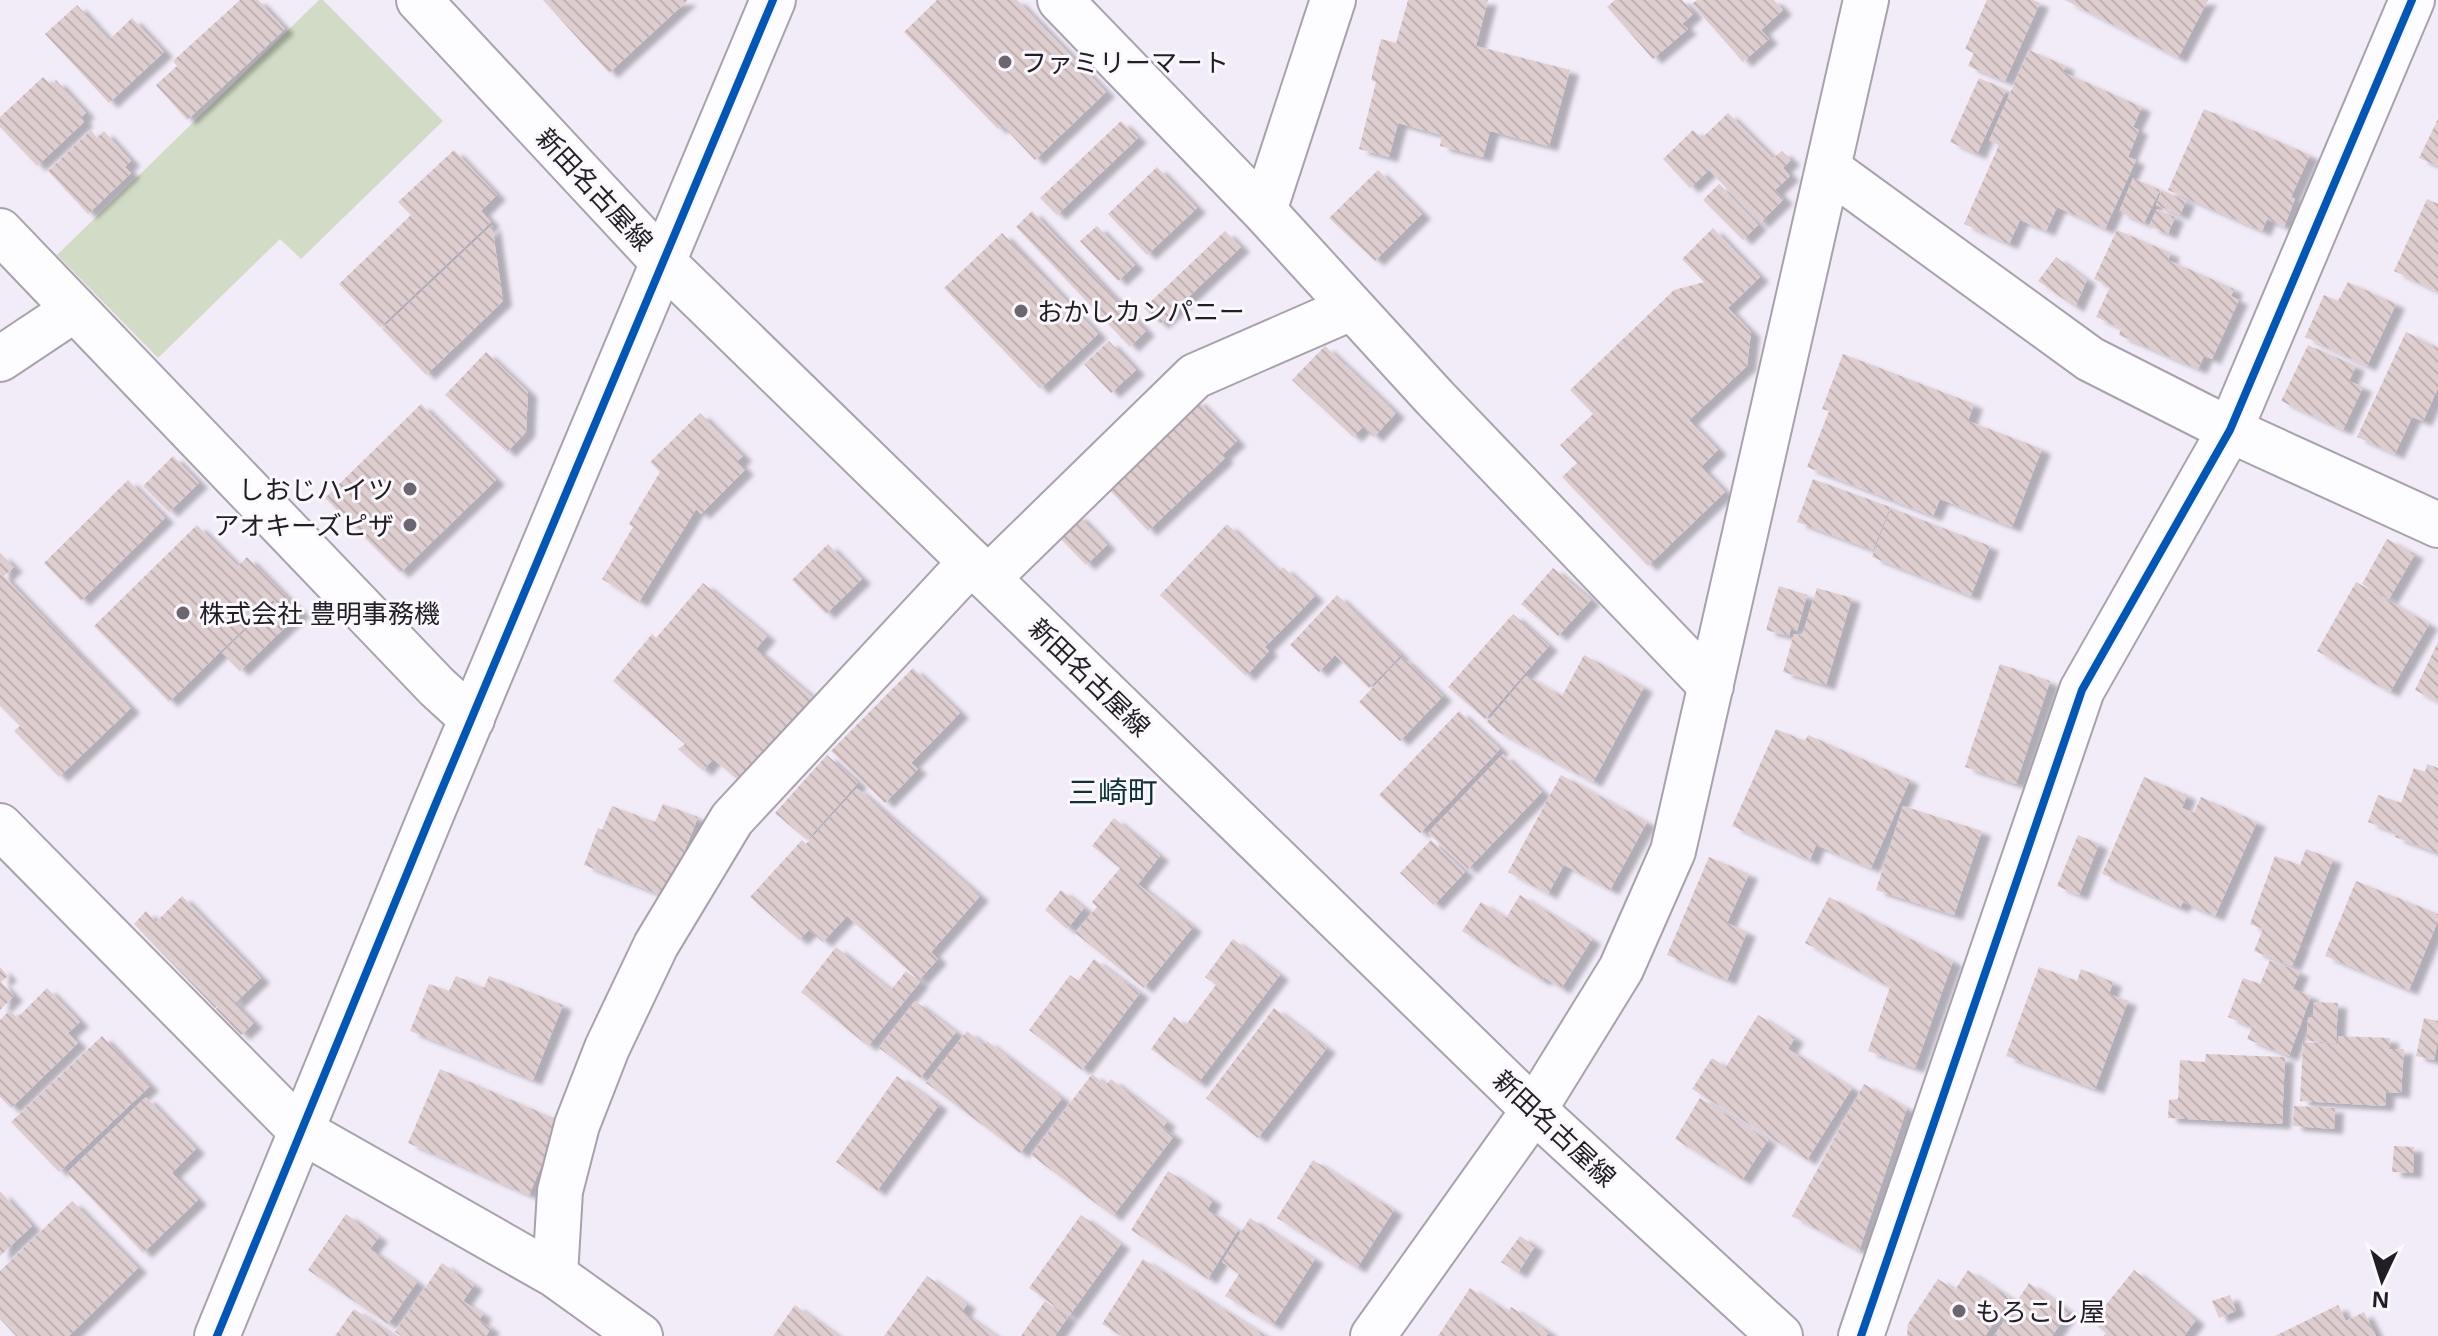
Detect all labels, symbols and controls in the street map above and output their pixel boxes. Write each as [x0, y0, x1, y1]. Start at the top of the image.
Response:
place label: ファミリーマート [1021, 44, 1229, 80]
marker: ファミリーマート [996, 53, 1014, 71]
street label: 新田名古屋線 [529, 120, 661, 258]
place label: おかしカンパニー [1037, 293, 1245, 329]
marker: おかしカンパニー [1012, 302, 1030, 320]
place label: しおじハイツ [239, 471, 394, 507]
marker: しおじハイツ [401, 480, 419, 498]
place label: アオキーズピザ [213, 507, 394, 543]
marker: アオキーズピザ [401, 516, 419, 534]
place label: 株式会社 豊明事務機 [199, 595, 440, 631]
marker: 株式会社 豊明事務機 [174, 604, 192, 622]
street label: 新田名古屋線 [1021, 610, 1159, 744]
district label: 三崎町 [1068, 771, 1158, 812]
street label: 新田名古屋線 [1486, 1062, 1624, 1194]
north arrow [2342, 1240, 2422, 1320]
text: N [2371, 1285, 2391, 1317]
place label: もろこし屋 [1975, 1293, 2105, 1329]
marker: もろこし屋 [1950, 1302, 1968, 1320]

